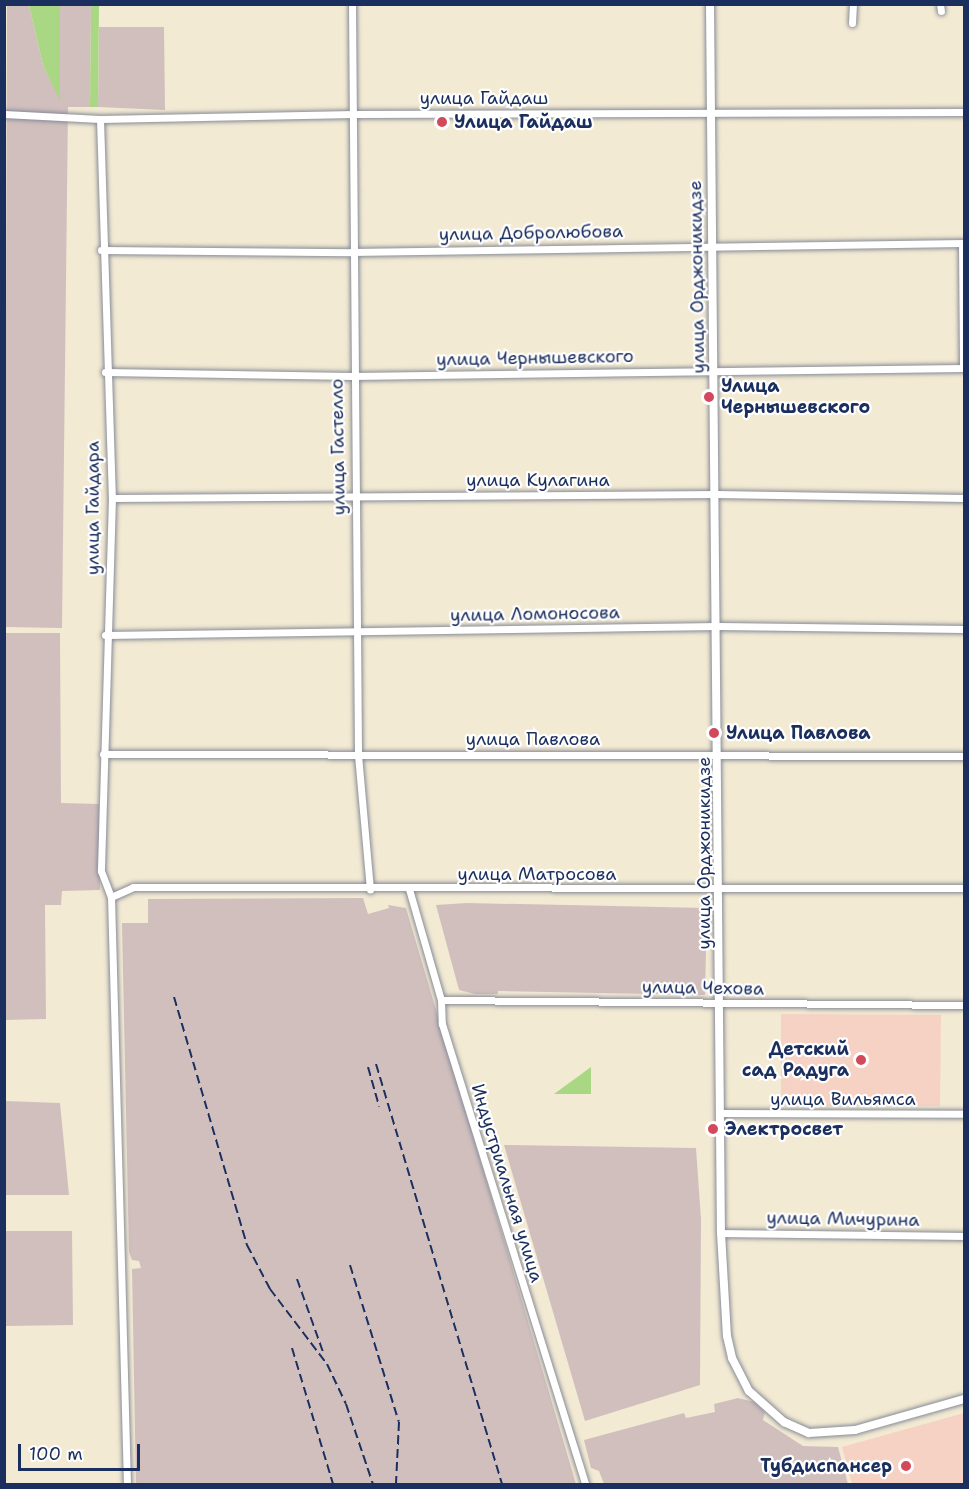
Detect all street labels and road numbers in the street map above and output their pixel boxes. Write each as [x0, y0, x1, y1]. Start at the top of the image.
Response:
street label: улица Гайдаш [420, 87, 548, 109]
street label: улица Орджоникидзе [685, 180, 709, 374]
street label: улица Добролюбова [439, 221, 623, 245]
street label: улица Чернышевского [436, 345, 634, 371]
street label: улица Гастелло [326, 379, 350, 515]
street label: улица Гайдара [82, 441, 104, 575]
street label: улица Кулагина [466, 469, 610, 491]
street label: улица Ломоносова [450, 602, 620, 626]
street label: улица Павлова [466, 728, 600, 750]
street label: улица Орджоникидзе [693, 756, 715, 950]
street label: улица Матросова [458, 863, 616, 885]
street label: улица Чехова [642, 976, 764, 1000]
street label: Индустриальная улица [466, 1081, 548, 1285]
street label: улица Вильямса [770, 1088, 916, 1110]
street label: улица Мичурина [766, 1207, 920, 1231]

